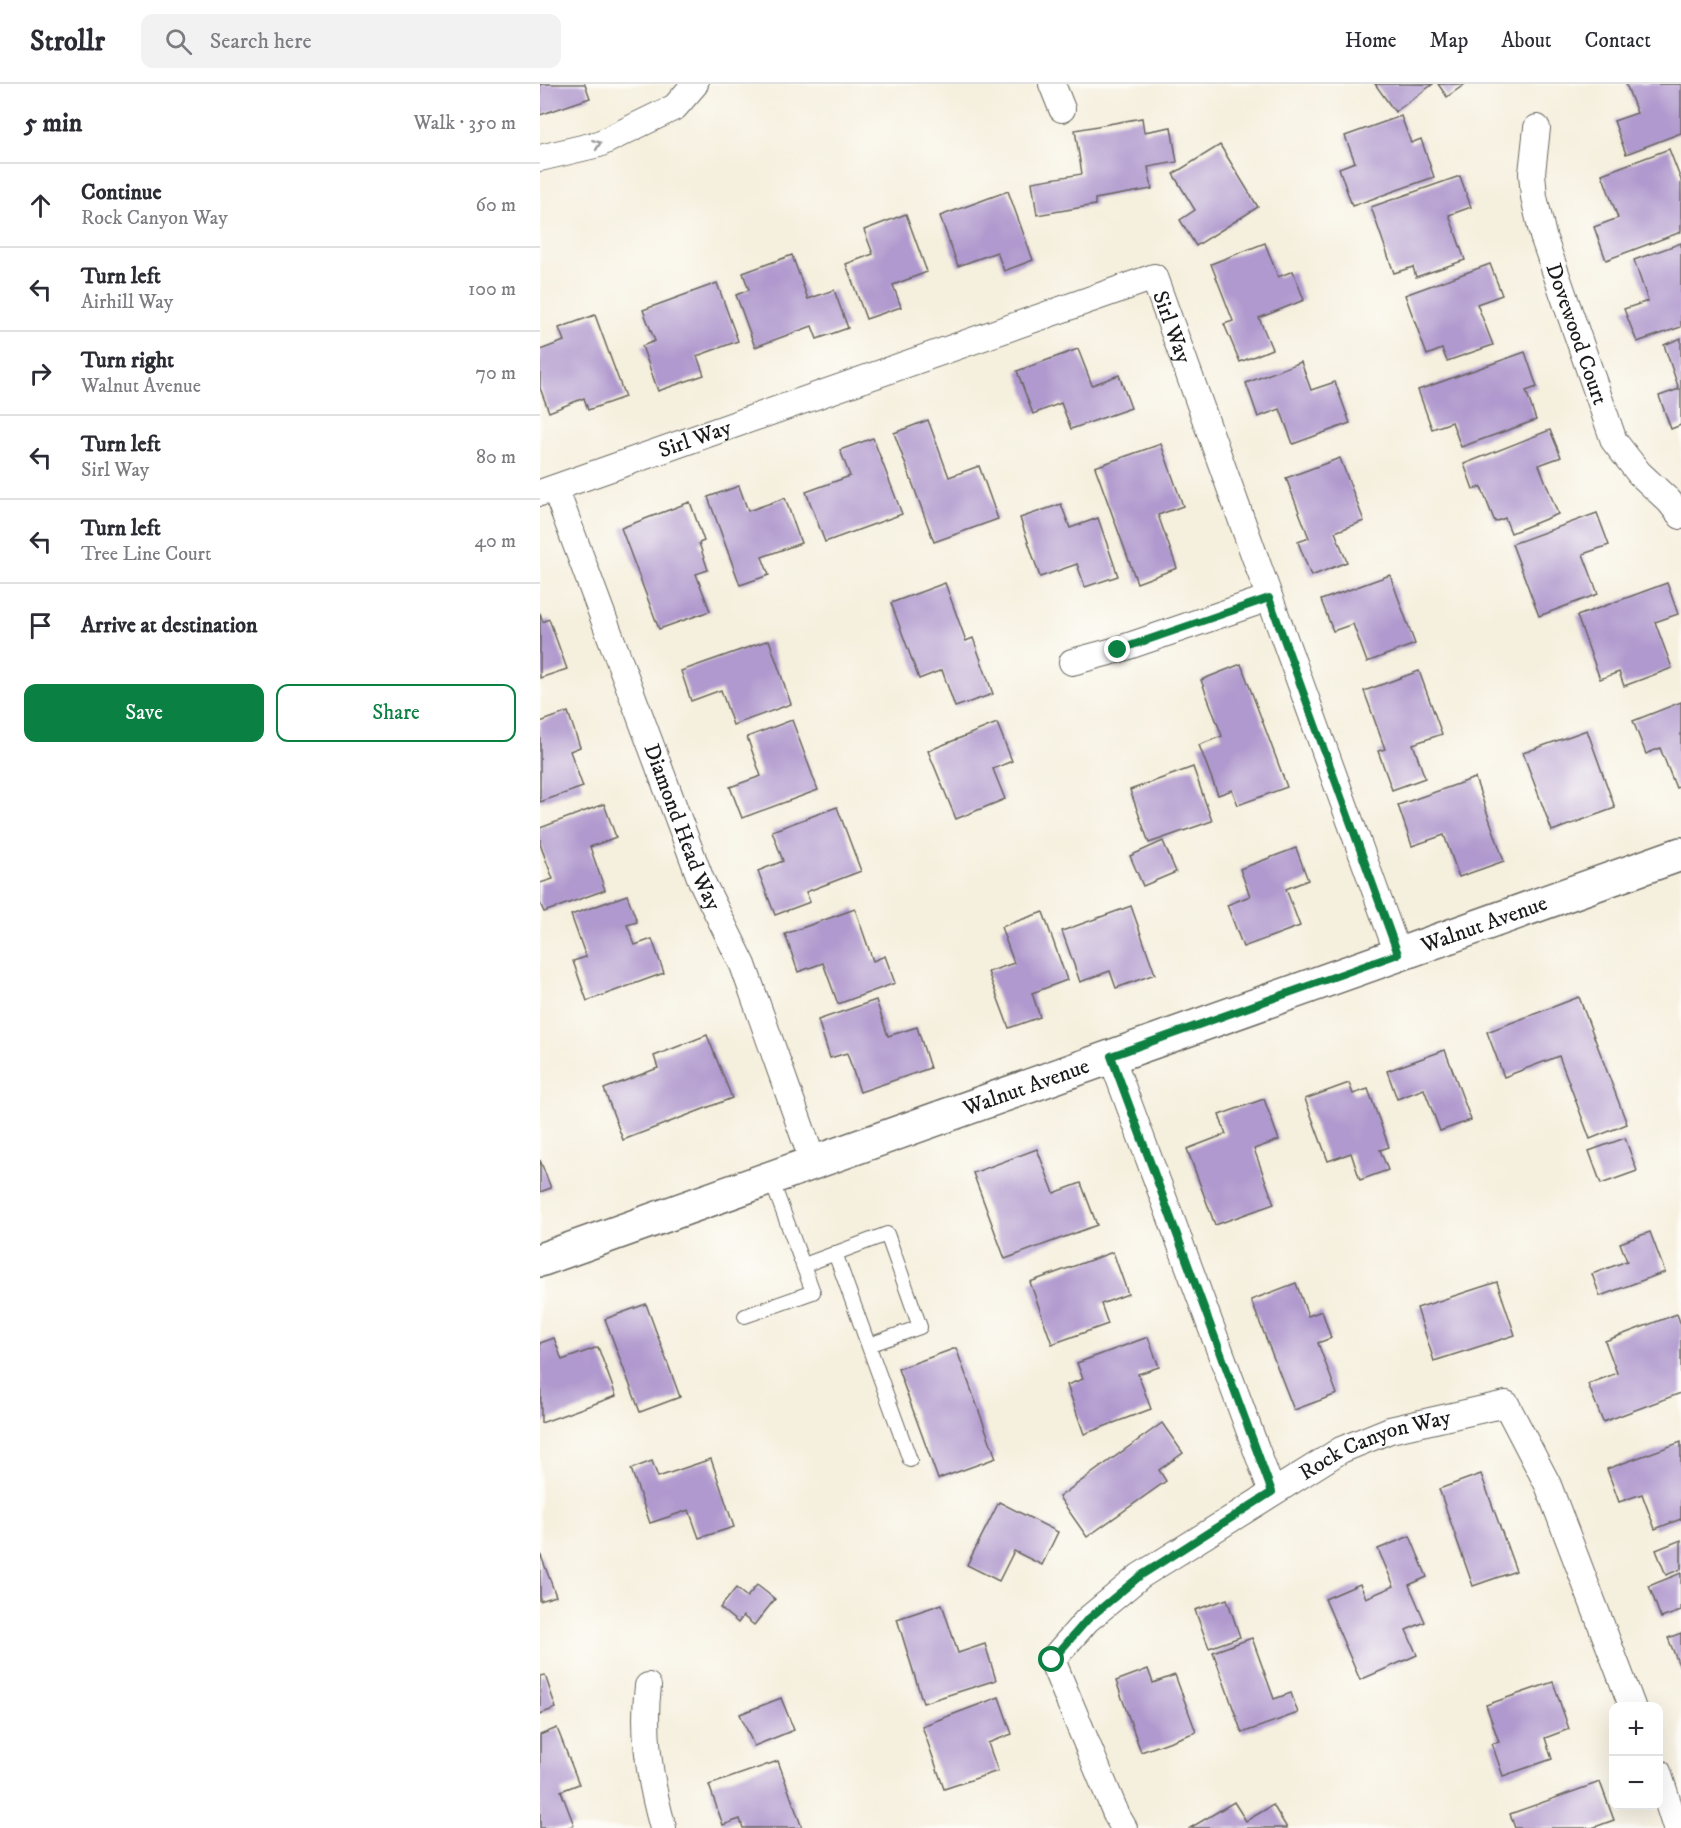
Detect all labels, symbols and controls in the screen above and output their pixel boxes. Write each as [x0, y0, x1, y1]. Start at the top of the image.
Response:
search box [141, 14, 561, 68]
text: Strollr [30, 24, 105, 59]
icon: search [162, 25, 195, 58]
text: Search here [210, 28, 312, 55]
text: Home [1345, 28, 1397, 54]
text: Map [1430, 28, 1468, 54]
text: About [1501, 28, 1552, 54]
text: Contact [1585, 28, 1651, 54]
text: 5 min [24, 107, 82, 140]
text: Walk · 350 m [414, 111, 516, 136]
one-way arrow [591, 138, 601, 151]
text: Continue [81, 179, 162, 206]
icon: ahead [24, 189, 57, 222]
text: 60 m [476, 193, 516, 218]
text: Rock Canyon Way [81, 206, 228, 231]
street label: Dovewood Court [1540, 259, 1614, 408]
text: Turn left [81, 263, 161, 290]
icon: left [24, 273, 57, 306]
text: 100 m [468, 277, 516, 302]
street label: Sirl Way [1147, 287, 1198, 367]
text: Airhill Way [81, 290, 173, 315]
text: Turn right [81, 347, 174, 374]
icon: right [24, 357, 57, 390]
text: 70 m [475, 361, 516, 386]
text: Walnut Avenue [81, 374, 201, 399]
street label: Sirl Way [655, 413, 735, 464]
text: Turn left [81, 431, 161, 458]
icon: left [24, 441, 57, 474]
text: 80 m [476, 445, 516, 470]
text: Sirl Way [81, 458, 149, 483]
text: Turn left [81, 515, 161, 542]
icon: left [24, 525, 57, 558]
text: 40 m [474, 529, 516, 554]
text: Tree Line Court [81, 542, 211, 567]
icon: arrive [24, 609, 57, 642]
text: Arrive at destination [81, 612, 258, 639]
route end [1104, 636, 1130, 662]
button: Save [24, 684, 264, 742]
button: Share [276, 684, 516, 742]
street label: Diamond Head Way [638, 740, 728, 915]
street label: Walnut Avenue [1416, 889, 1551, 959]
street label: Walnut Avenue [958, 1052, 1093, 1122]
street label: Rock Canyon Way [1294, 1403, 1454, 1486]
route start [1038, 1646, 1064, 1672]
map controls [1609, 1702, 1663, 1810]
button: + [1609, 1702, 1663, 1756]
button: − [1609, 1756, 1663, 1810]

